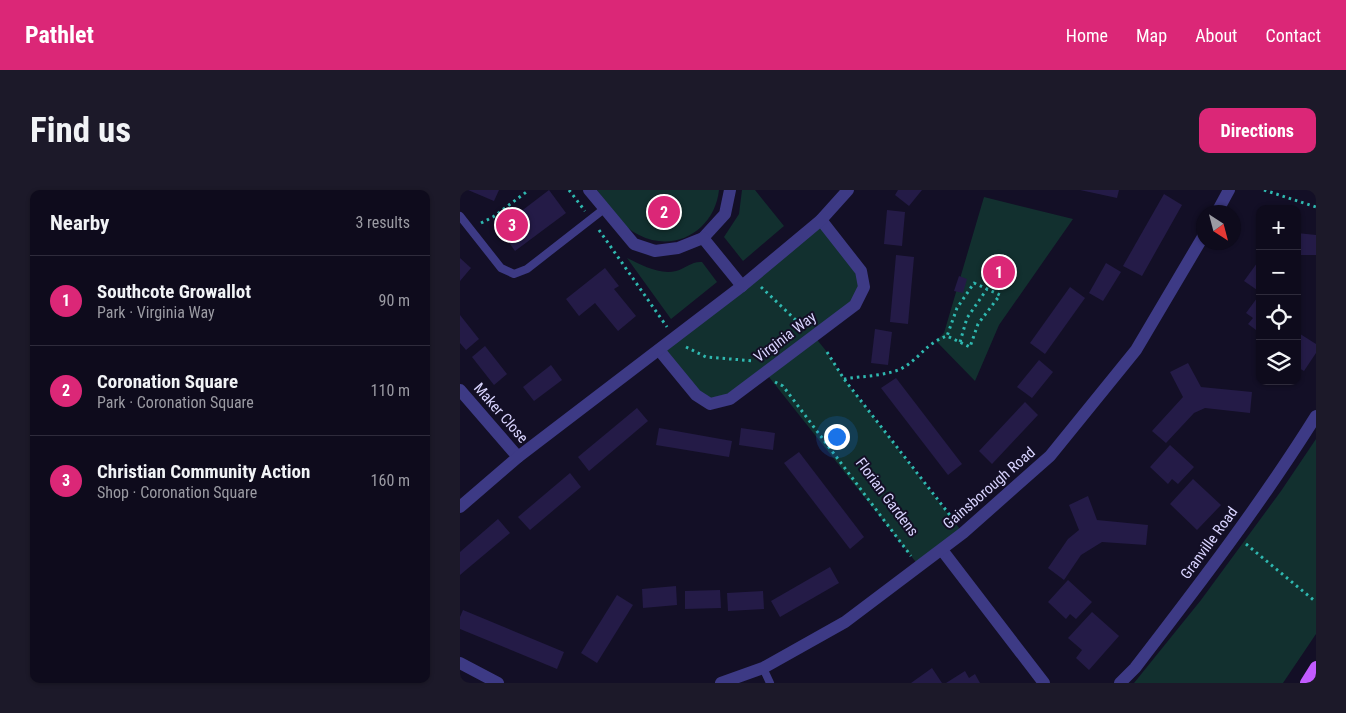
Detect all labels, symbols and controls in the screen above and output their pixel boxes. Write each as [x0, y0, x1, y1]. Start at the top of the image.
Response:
text: Pathlet [25, 21, 94, 49]
text: Home [1066, 25, 1108, 46]
text: Map [1136, 25, 1167, 46]
text: About [1195, 25, 1237, 46]
text: Contact [1265, 25, 1321, 46]
button: Directions [1199, 108, 1316, 153]
text: Find us [30, 110, 131, 151]
pin: 2 [648, 193, 680, 231]
north arrow [1196, 205, 1241, 250]
map controls [1256, 205, 1301, 385]
button: + [1256, 205, 1301, 250]
pin: 3 [496, 206, 528, 244]
text: Nearby [50, 211, 109, 235]
text: 3 results [355, 213, 410, 232]
button: − [1256, 250, 1301, 295]
pin: 1 [983, 253, 1015, 291]
text: Southcote Growallot [97, 280, 251, 303]
text: 1 [62, 291, 70, 310]
text: 90 m [378, 291, 410, 310]
button: locate [1256, 295, 1301, 340]
text: Park · Virginia Way [97, 303, 215, 322]
street label: Virginia Way [750, 308, 820, 366]
button: layers [1256, 340, 1301, 385]
text: Coronation Square [97, 370, 238, 393]
street label: Maker Close [470, 379, 532, 447]
text: 2 [62, 381, 70, 400]
text: 110 m [371, 381, 410, 400]
text: Park · Coronation Square [97, 393, 254, 412]
your location [824, 424, 850, 450]
street label: Gainsborough Road [939, 443, 1039, 533]
street label: Florian Gardens [852, 454, 922, 540]
text: Christian Community Action [97, 460, 310, 483]
text: 3 [62, 471, 70, 490]
text: 160 m [371, 471, 410, 490]
text: Shop · Coronation Square [97, 483, 257, 502]
street label: Granville Road [1177, 503, 1241, 583]

